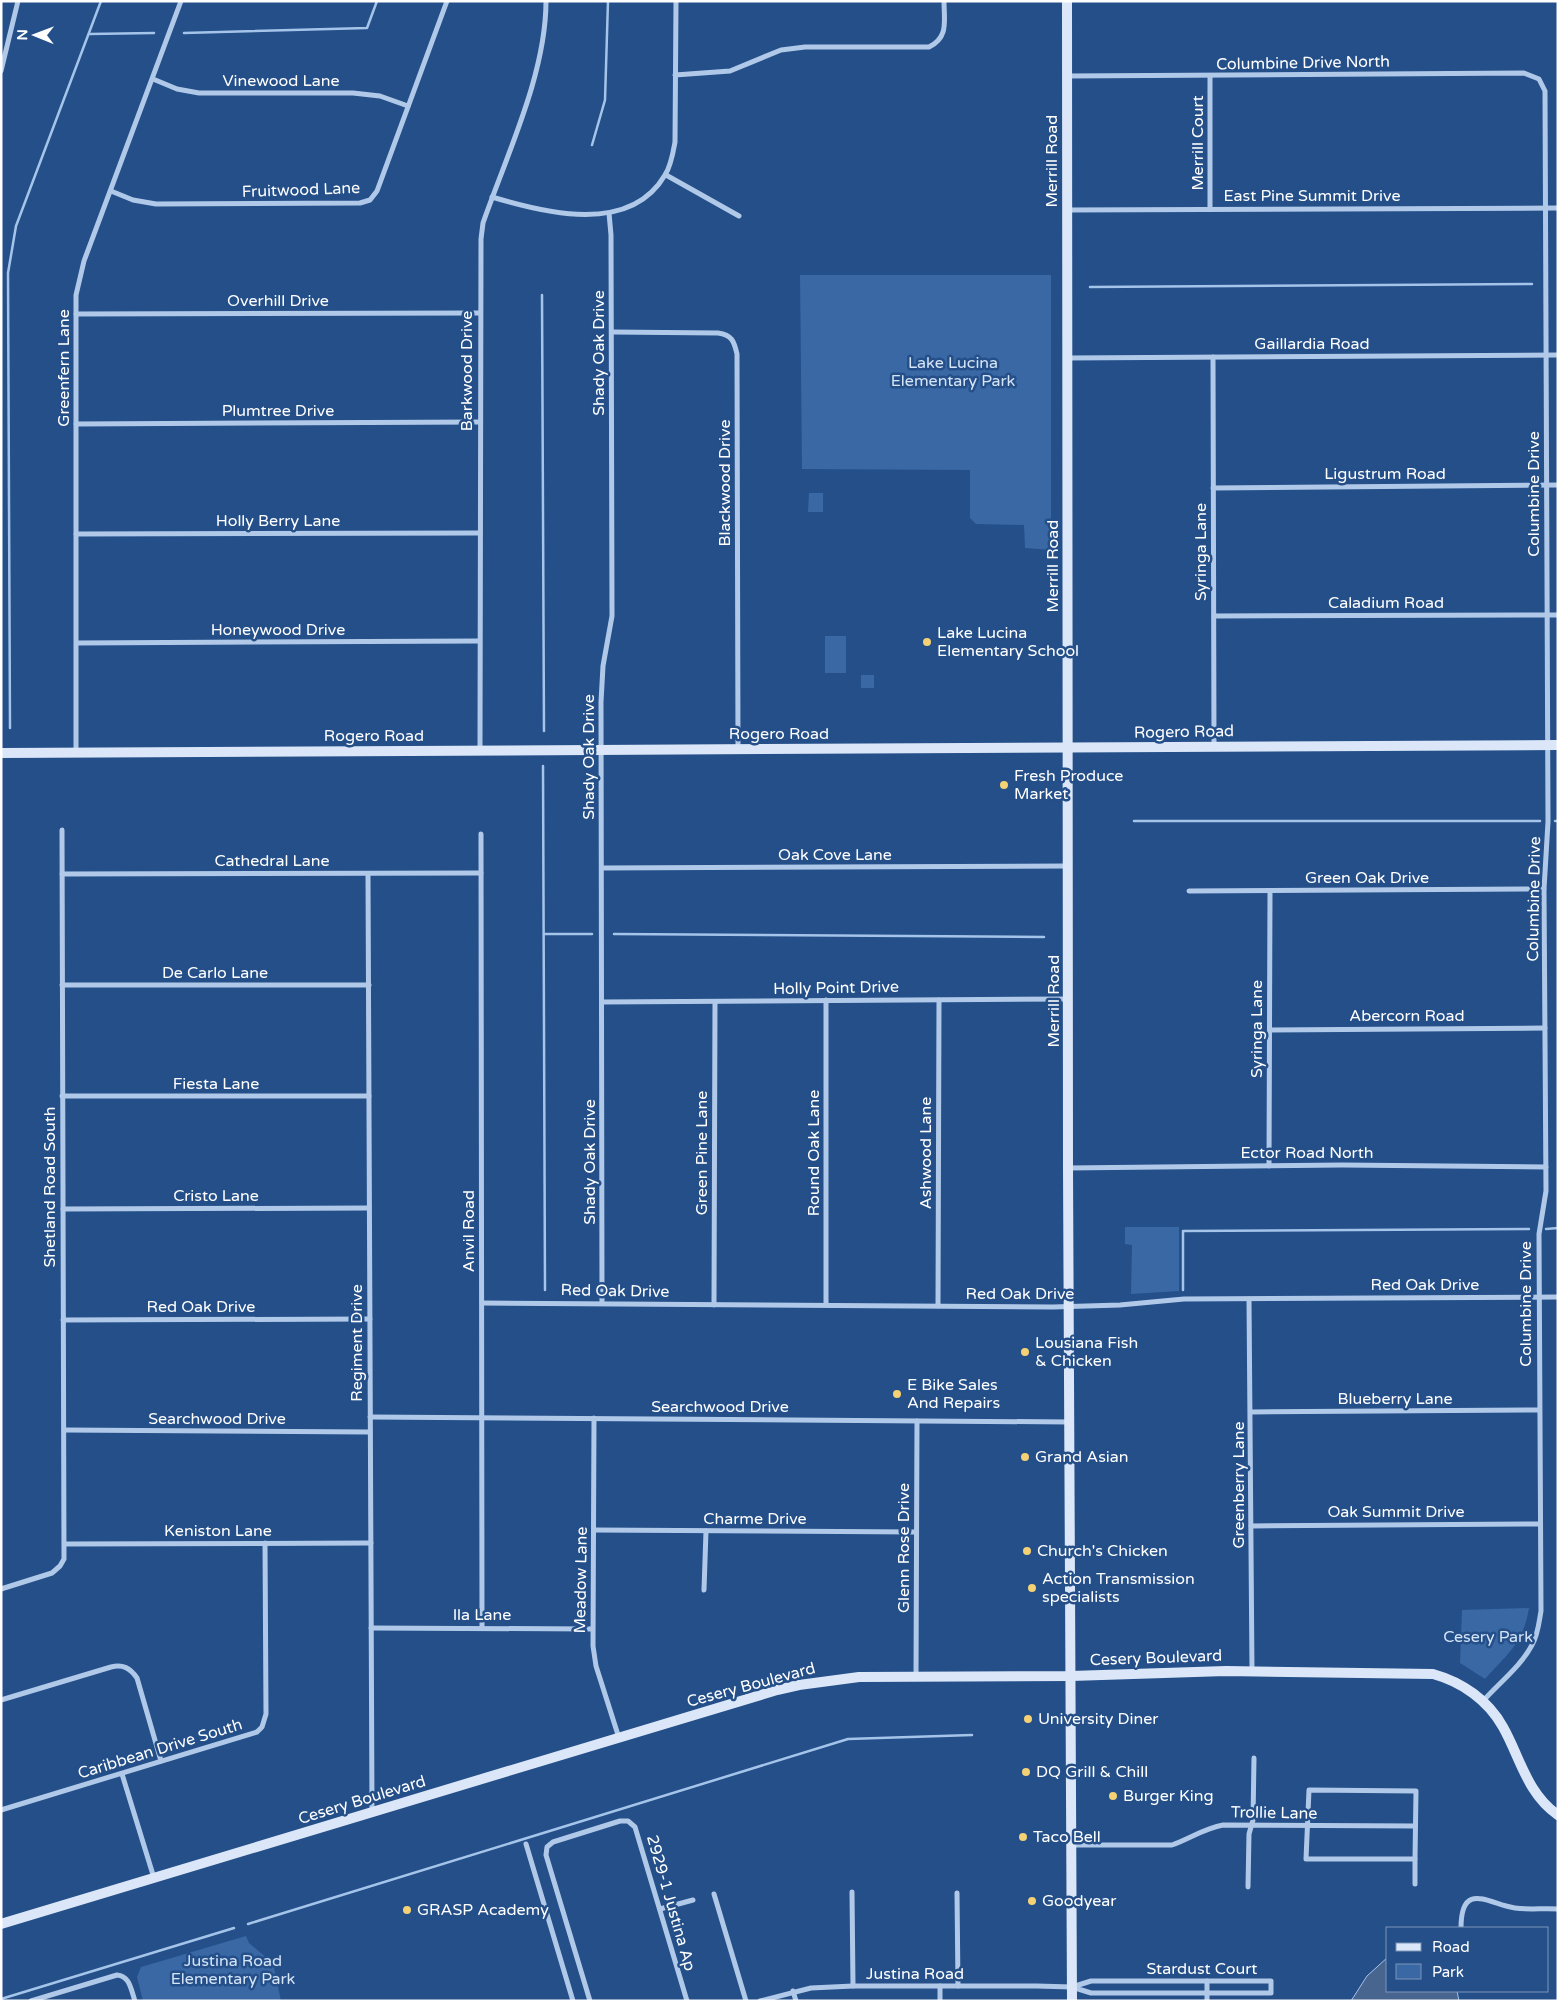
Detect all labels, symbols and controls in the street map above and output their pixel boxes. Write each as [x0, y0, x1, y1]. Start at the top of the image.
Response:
north arrow [10, 10, 60, 60]
text: N [14, 29, 31, 41]
street label: Columbine Drive North [1216, 51, 1390, 75]
street label: Vinewood Lane [223, 71, 339, 91]
street label: Merrill Court [1188, 95, 1208, 191]
street label: Merrill Road [1042, 115, 1062, 207]
street label: Fruitwood Lane [241, 178, 361, 202]
street label: East Pine Summit Drive [1223, 186, 1401, 206]
street label: Shady Oak Drive [589, 290, 609, 416]
street label: Overhill Drive [227, 291, 329, 311]
street label: Greenfern Lane [54, 309, 74, 427]
street label: Barkwood Drive [457, 311, 477, 431]
street label: Gaillardia Road [1254, 334, 1370, 354]
park label: Lake Lucina Elementary Park [891, 353, 1016, 391]
street label: Plumtree Drive [222, 401, 334, 421]
street label: Blackwood Drive [715, 420, 735, 546]
street label: Columbine Drive [1524, 431, 1544, 557]
street label: Ligustrum Road [1324, 464, 1446, 484]
street label: Syringa Lane [1191, 503, 1211, 601]
street label: Holly Berry Lane [216, 511, 340, 531]
street label: Merrill Road [1043, 520, 1063, 612]
street label: Caladium Road [1328, 593, 1444, 613]
street label: Honeywood Drive [211, 620, 345, 640]
place label: Lake Lucina Elementary School [937, 623, 1079, 661]
marker: Lake Lucina Elementary School [921, 636, 933, 648]
street label: Shady Oak Drive [579, 694, 599, 820]
street label: Rogero Road [1134, 721, 1234, 743]
street label: Rogero Road [729, 724, 829, 744]
street label: Rogero Road [324, 726, 424, 746]
place label: Fresh Produce Market [1014, 766, 1123, 804]
marker: Fresh Produce Market [998, 779, 1010, 791]
street label: Columbine Drive [1523, 836, 1545, 962]
street label: Oak Cove Lane [778, 845, 892, 865]
street label: Cathedral Lane [214, 851, 330, 871]
street label: Green Oak Drive [1305, 868, 1429, 888]
street label: Merrill Road [1044, 955, 1064, 1047]
street label: De Carlo Lane [162, 963, 268, 983]
street label: Holly Point Drive [773, 977, 899, 999]
street label: Syringa Lane [1247, 980, 1267, 1078]
street label: Abercorn Road [1349, 1006, 1465, 1026]
street label: Fiesta Lane [173, 1074, 259, 1094]
street label: Round Oak Lane [804, 1090, 824, 1216]
street label: Green Pine Lane [692, 1091, 712, 1215]
street label: Ashwood Lane [916, 1097, 936, 1209]
street label: Shady Oak Drive [580, 1099, 600, 1225]
street label: Shetland Road South [40, 1106, 60, 1268]
street label: Ector Road North [1240, 1143, 1374, 1163]
street label: Cristo Lane [173, 1186, 259, 1206]
street label: Anvil Road [459, 1190, 479, 1272]
street label: Columbine Drive [1516, 1241, 1536, 1367]
street label: Red Oak Drive [1371, 1275, 1479, 1295]
street label: Red Oak Drive [560, 1280, 670, 1302]
street label: Regiment Drive [347, 1284, 367, 1402]
street label: Red Oak Drive [966, 1284, 1074, 1304]
street label: Red Oak Drive [147, 1297, 255, 1317]
place label: Lousiana Fish & Chicken [1035, 1333, 1138, 1371]
marker: Lousiana Fish & Chicken [1019, 1346, 1031, 1358]
place label: E Bike Sales And Repairs [907, 1375, 1000, 1413]
marker: E Bike Sales And Repairs [891, 1388, 903, 1400]
street label: Blueberry Lane [1338, 1389, 1452, 1409]
street label: Searchwood Drive [651, 1397, 789, 1417]
street label: Searchwood Drive [148, 1409, 286, 1429]
street label: Greenberry Lane [1229, 1421, 1249, 1549]
place label: Grand Asian [1035, 1447, 1129, 1467]
marker: Grand Asian [1019, 1451, 1031, 1463]
street label: Glenn Rose Drive [894, 1483, 914, 1613]
street label: Oak Summit Drive [1327, 1502, 1465, 1522]
street label: Charme Drive [703, 1509, 807, 1529]
street label: Keniston Lane [164, 1521, 272, 1541]
street label: Meadow Lane [570, 1526, 592, 1634]
place label: Church's Chicken [1037, 1541, 1168, 1561]
marker: Church's Chicken [1021, 1545, 1033, 1557]
place label: Action Transmission specialists [1042, 1569, 1195, 1607]
marker: Action Transmission specialists [1026, 1582, 1038, 1594]
street label: Ila Lane [453, 1605, 511, 1625]
park label: Cesery Park [1443, 1627, 1533, 1647]
street label: Cesery Boulevard [1090, 1646, 1222, 1670]
street label: Cesery Boulevard [684, 1658, 818, 1712]
place label: University Diner [1038, 1709, 1159, 1729]
marker: University Diner [1022, 1713, 1034, 1725]
street label: Caribbean Drive South [75, 1714, 245, 1784]
place label: DQ Grill & Chill [1036, 1762, 1148, 1782]
marker: DQ Grill & Chill [1020, 1766, 1032, 1778]
street label: Cesery Boulevard [296, 1771, 428, 1829]
place label: Burger King [1123, 1786, 1214, 1806]
marker: Burger King [1107, 1790, 1119, 1802]
street label: Trollie Lane [1231, 1802, 1317, 1824]
place label: Taco Bell [1033, 1827, 1101, 1847]
marker: Taco Bell [1017, 1831, 1029, 1843]
street label: 2929-1 Justina Ap [642, 1833, 700, 1973]
place label: Goodyear [1042, 1891, 1117, 1911]
marker: Goodyear [1026, 1895, 1038, 1907]
place label: GRASP Academy [417, 1900, 549, 1920]
marker: GRASP Academy [401, 1904, 413, 1916]
legend [1386, 1927, 1549, 1992]
text: Road [1432, 1938, 1470, 1956]
park label: Justina Road Elementary Park [171, 1951, 296, 1989]
street label: Stardust Court [1147, 1959, 1257, 1979]
text: Park [1432, 1963, 1464, 1981]
street label: Justina Road [866, 1964, 964, 1984]

